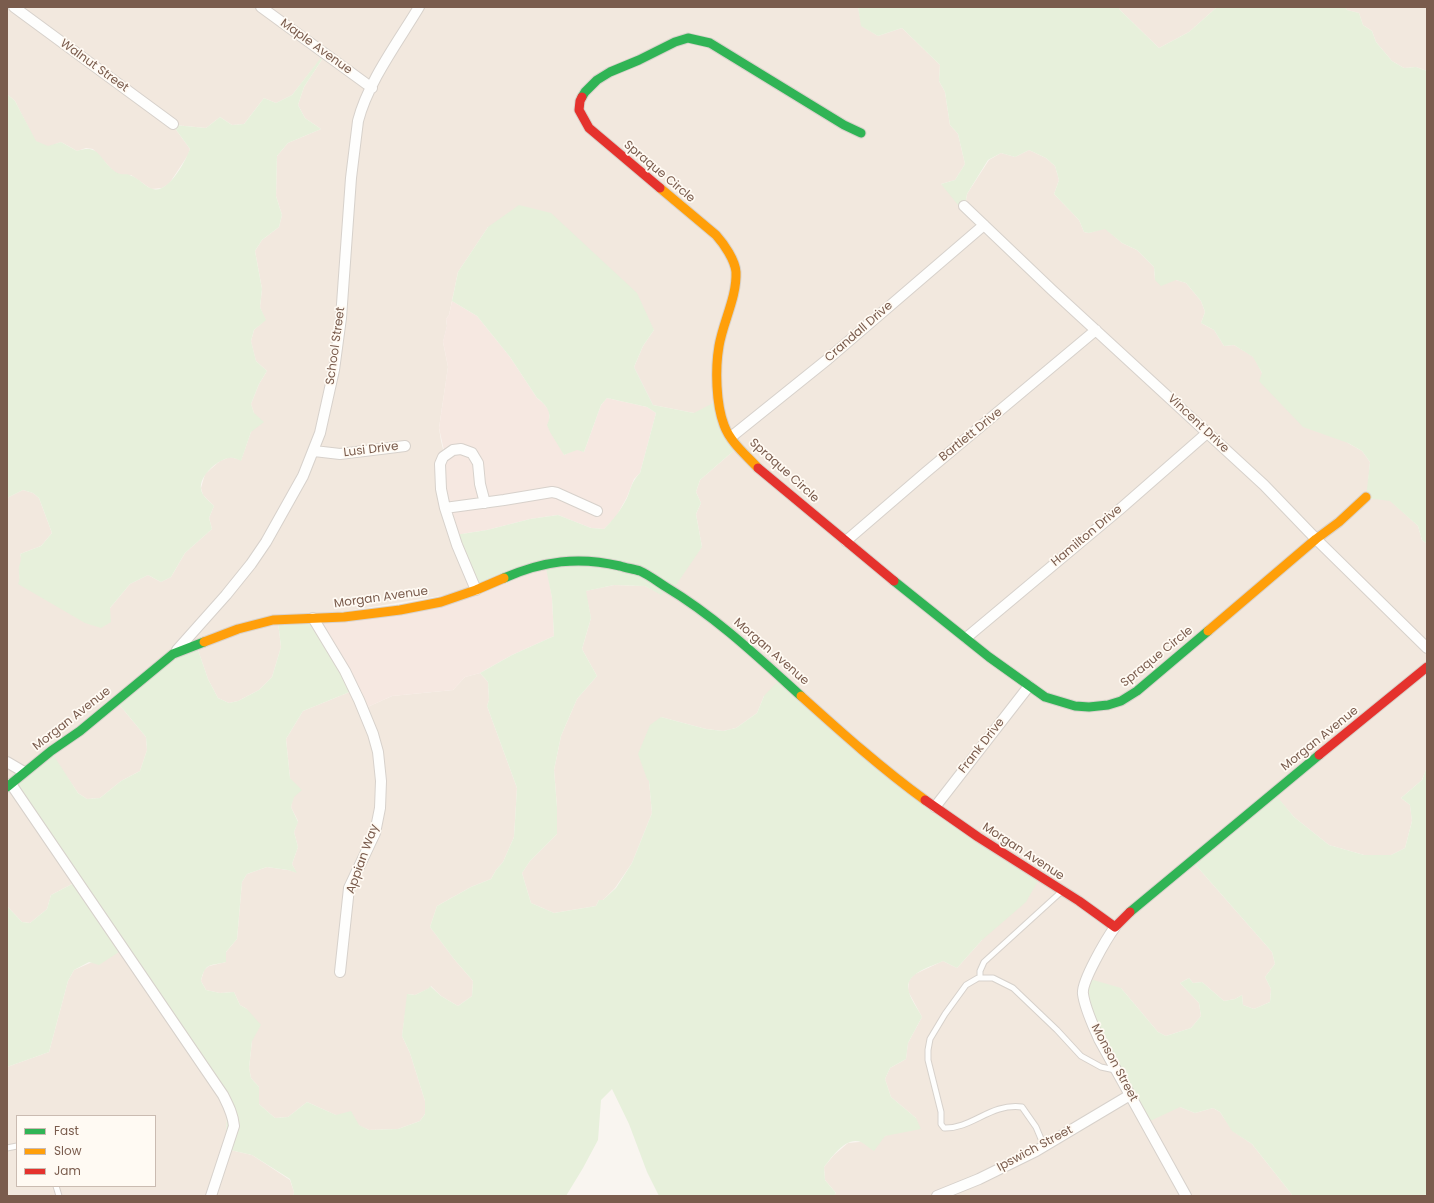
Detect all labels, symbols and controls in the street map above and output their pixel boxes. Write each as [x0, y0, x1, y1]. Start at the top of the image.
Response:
street label: Maple Avenue [277, 16, 355, 78]
street label: Walnut Street [57, 36, 131, 96]
street label: Spraque Circle [620, 138, 698, 206]
street label: Crandall Drive [822, 299, 896, 365]
street label: School Street [323, 306, 349, 386]
street label: Vincent Drive [1164, 392, 1232, 456]
street label: Bartlett Drive [937, 405, 1005, 465]
street label: Spraque Circle [746, 436, 822, 506]
street label: Lusi Drive [343, 439, 399, 461]
street label: Hamilton Drive [1049, 502, 1125, 570]
street label: Morgan Avenue [333, 584, 429, 612]
street label: Morgan Avenue [731, 616, 811, 688]
street label: Spraque Circle [1118, 624, 1196, 690]
street label: Morgan Avenue [30, 684, 114, 754]
street label: Morgan Avenue [1279, 704, 1361, 774]
street label: Frank Drive [956, 716, 1008, 776]
street label: Morgan Avenue [979, 820, 1067, 884]
street label: Appian Way [344, 822, 382, 896]
street label: Monson Street [1088, 1022, 1140, 1104]
legend [16, 1115, 156, 1187]
text: Fast [54, 1122, 79, 1139]
street label: Ipswich Street [995, 1123, 1075, 1175]
text: Slow [54, 1142, 82, 1159]
text: Jam [54, 1162, 81, 1179]

